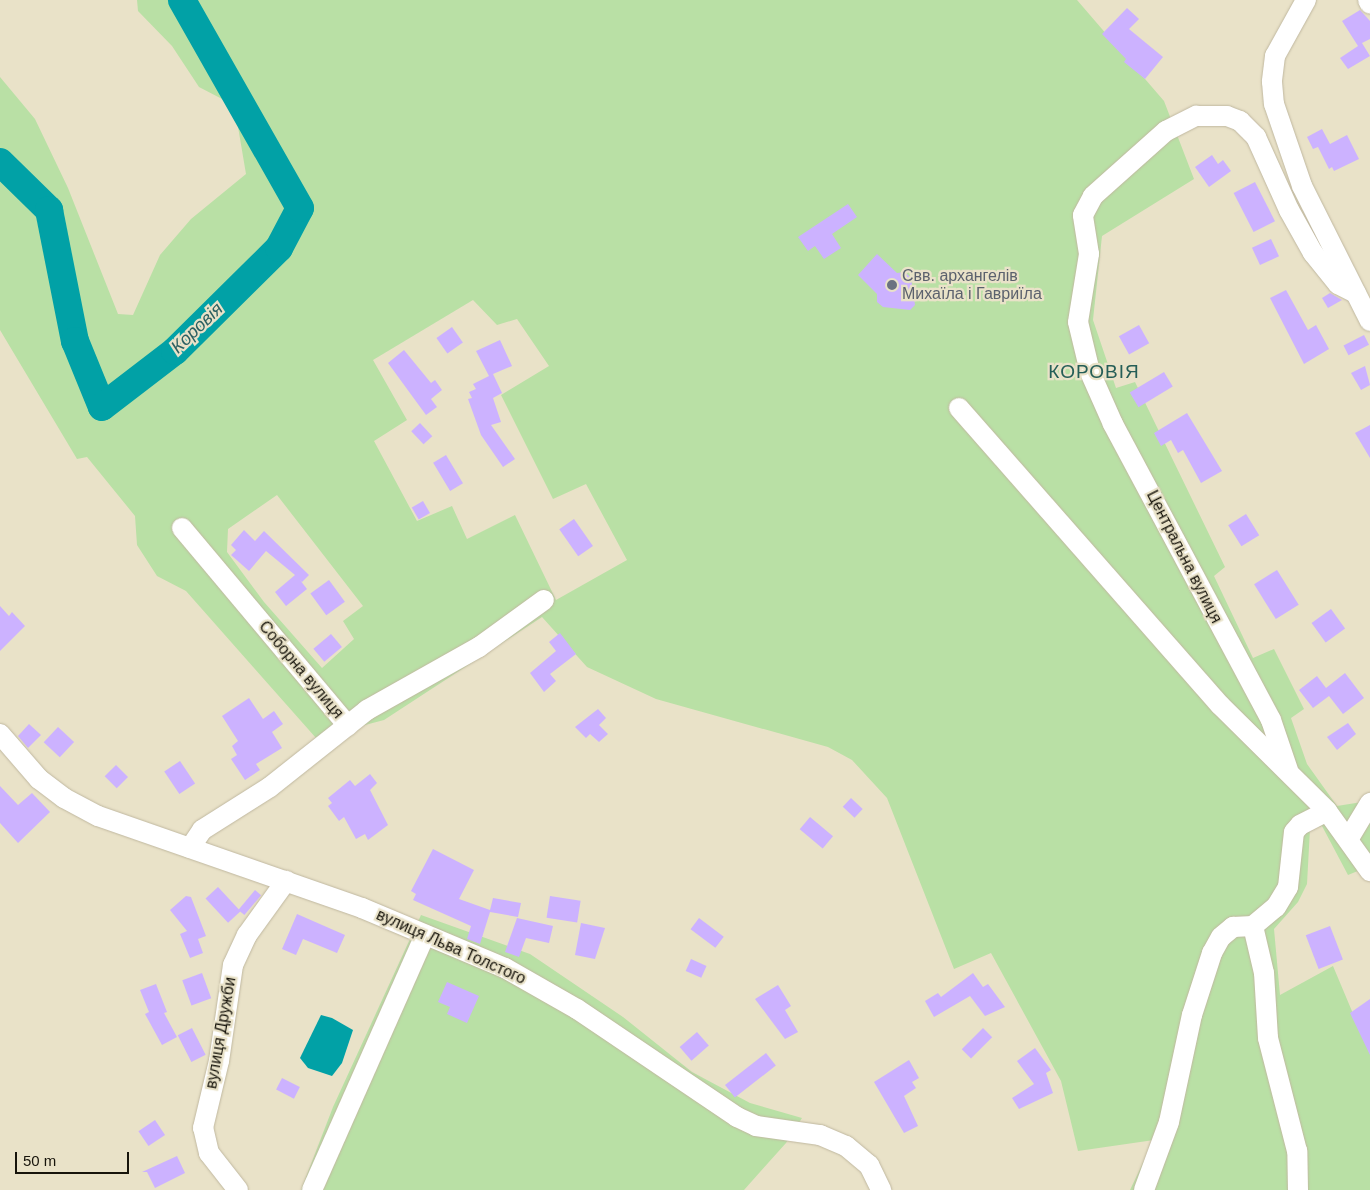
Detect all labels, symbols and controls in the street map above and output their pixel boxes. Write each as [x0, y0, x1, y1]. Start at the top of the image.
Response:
place label: Свв. архангелів Михаїла і Гавриїла [902, 266, 1042, 304]
marker: Свв. архангелів Михаїла і Гавриїла [886, 279, 898, 291]
water label: Коровія [167, 298, 227, 358]
district label: КОРОВІЯ [1047, 361, 1141, 383]
street label: Центральна вулиця [1142, 487, 1226, 627]
street label: Соборна вулиця [255, 617, 347, 723]
street label: вулиця Льва Толстого [373, 905, 529, 989]
street label: вулиця Дружби [202, 976, 240, 1090]
scale bar [18, 1142, 131, 1174]
text: 50 m [23, 1152, 56, 1169]

